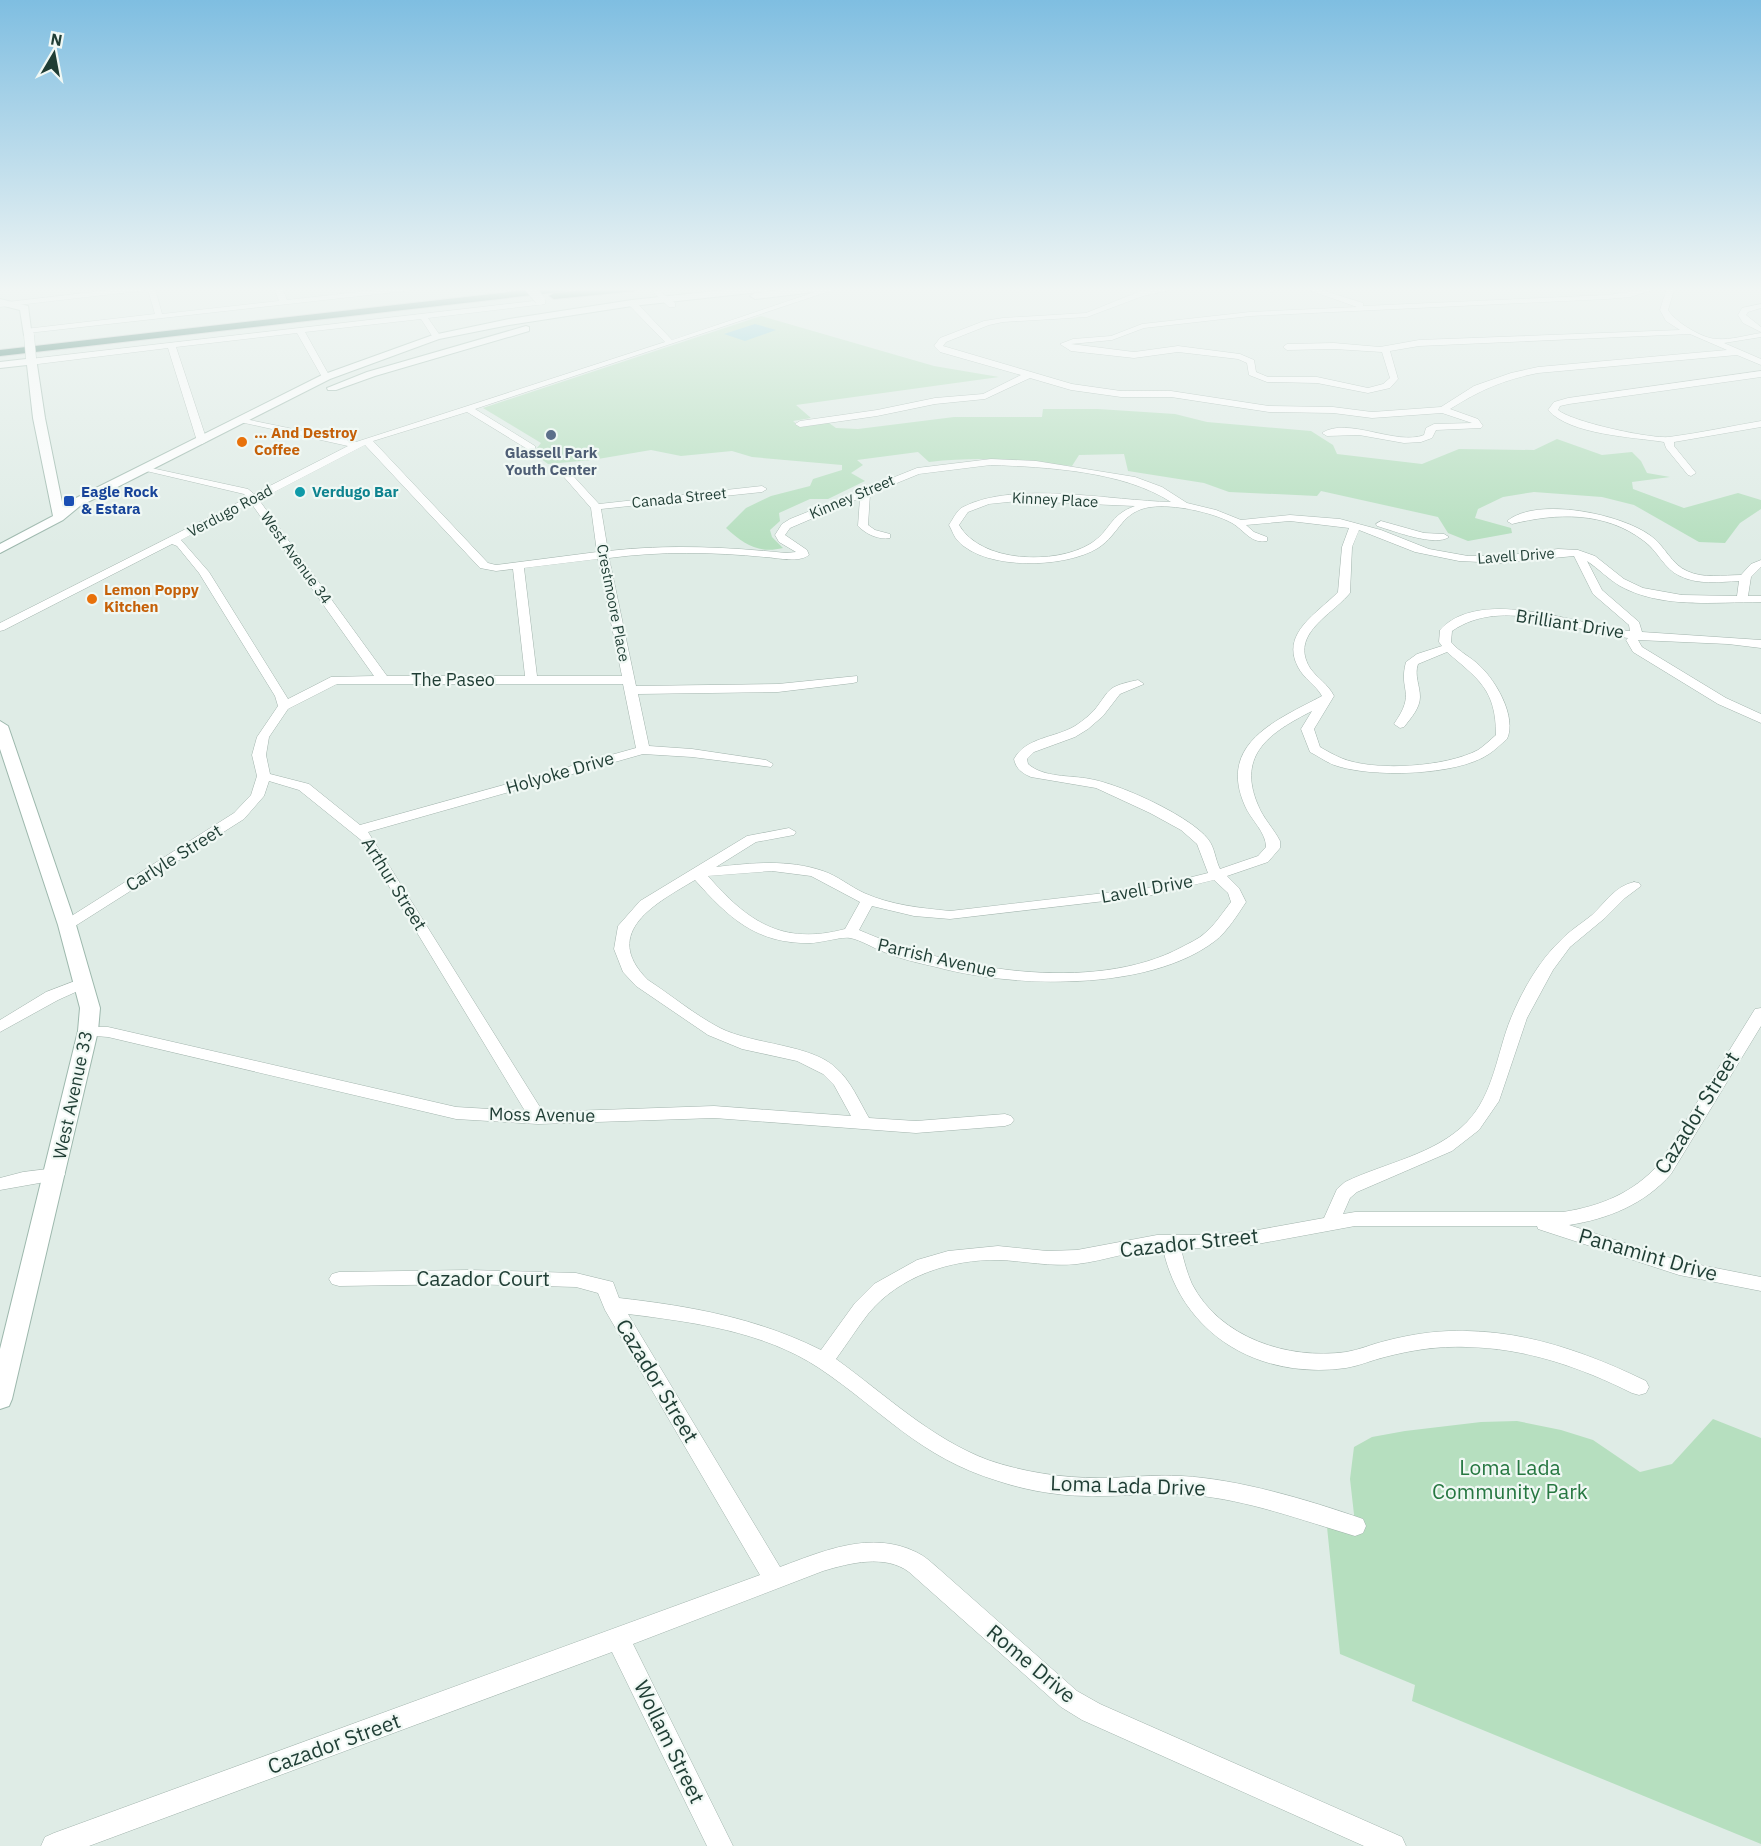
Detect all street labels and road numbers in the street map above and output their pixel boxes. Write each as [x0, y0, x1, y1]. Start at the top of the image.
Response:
street label: Kinney Street [806, 470, 897, 523]
street label: Verdugo Road [184, 480, 276, 541]
street label: Canada Street [631, 483, 727, 512]
street label: Kinney Place [1011, 488, 1099, 511]
street label: West Avenue 34 [257, 508, 336, 607]
street label: Crestmoore Place [593, 542, 634, 663]
street label: Lavell Drive [1477, 543, 1555, 568]
street label: Brilliant Drive [1514, 604, 1626, 643]
street label: The Paseo [411, 668, 495, 691]
street label: Holyoke Drive [503, 746, 617, 799]
street label: Carlyle Street [121, 819, 226, 896]
street label: Arthur Street [357, 833, 432, 934]
street label: Lavell Drive [1099, 869, 1195, 908]
street label: Parrish Avenue [875, 933, 999, 982]
street label: West Avenue 33 [48, 1029, 97, 1161]
street label: Cazador Street [1647, 1046, 1745, 1179]
street label: Moss Avenue [489, 1102, 596, 1127]
street label: Cazador Street [1118, 1221, 1260, 1263]
street label: Panamint Drive [1575, 1221, 1721, 1287]
street label: Cazador Court [416, 1264, 550, 1292]
street label: Cazador Street [610, 1314, 706, 1447]
street label: Loma Lada Drive [1050, 1468, 1206, 1502]
street label: Rome Drive [981, 1618, 1082, 1709]
street label: Wollam Street [628, 1675, 712, 1808]
street label: Cazador Street [263, 1706, 404, 1780]

